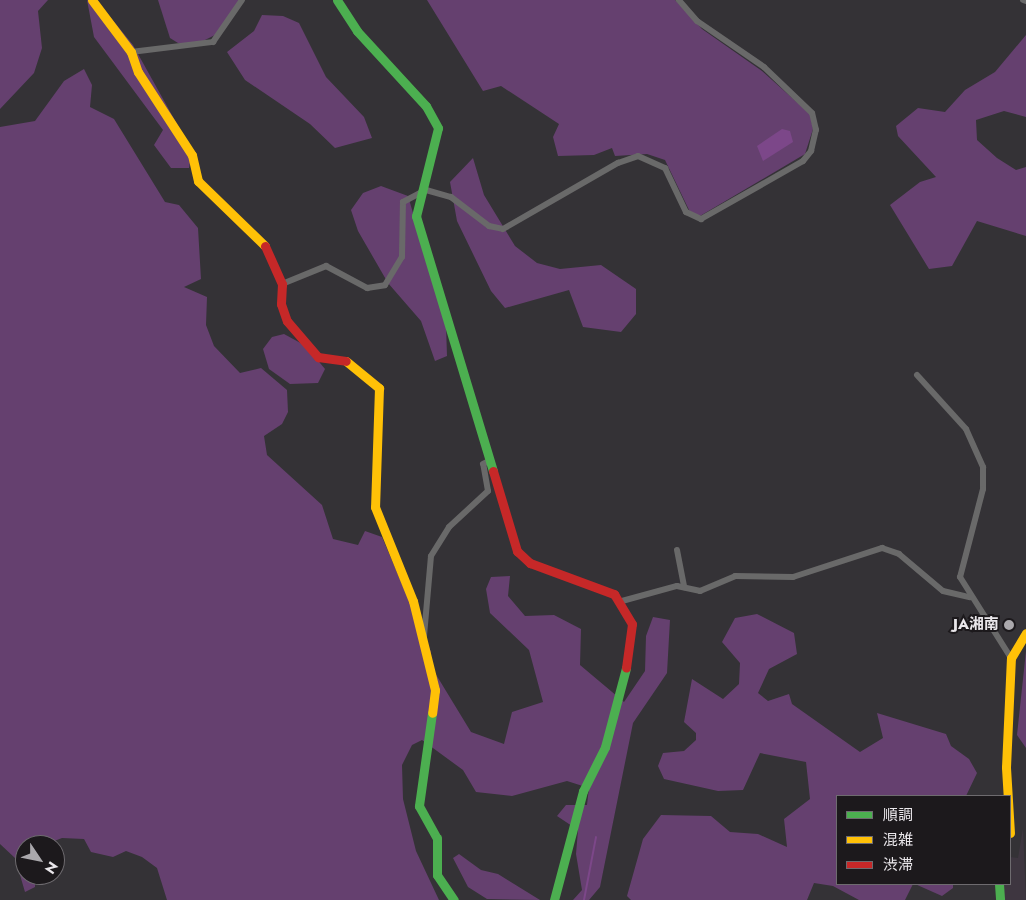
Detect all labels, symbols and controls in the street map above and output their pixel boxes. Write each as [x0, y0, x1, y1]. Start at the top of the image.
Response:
place label: JA湘南 [953, 616, 999, 634]
marker: JA湘南 [1003, 619, 1015, 631]
legend [836, 795, 1011, 885]
text: 順調 [883, 804, 913, 826]
text: 混雑 [883, 829, 913, 851]
north arrow [15, 835, 65, 885]
text: 渋滞 [883, 854, 913, 876]
text: N [40, 858, 63, 878]

